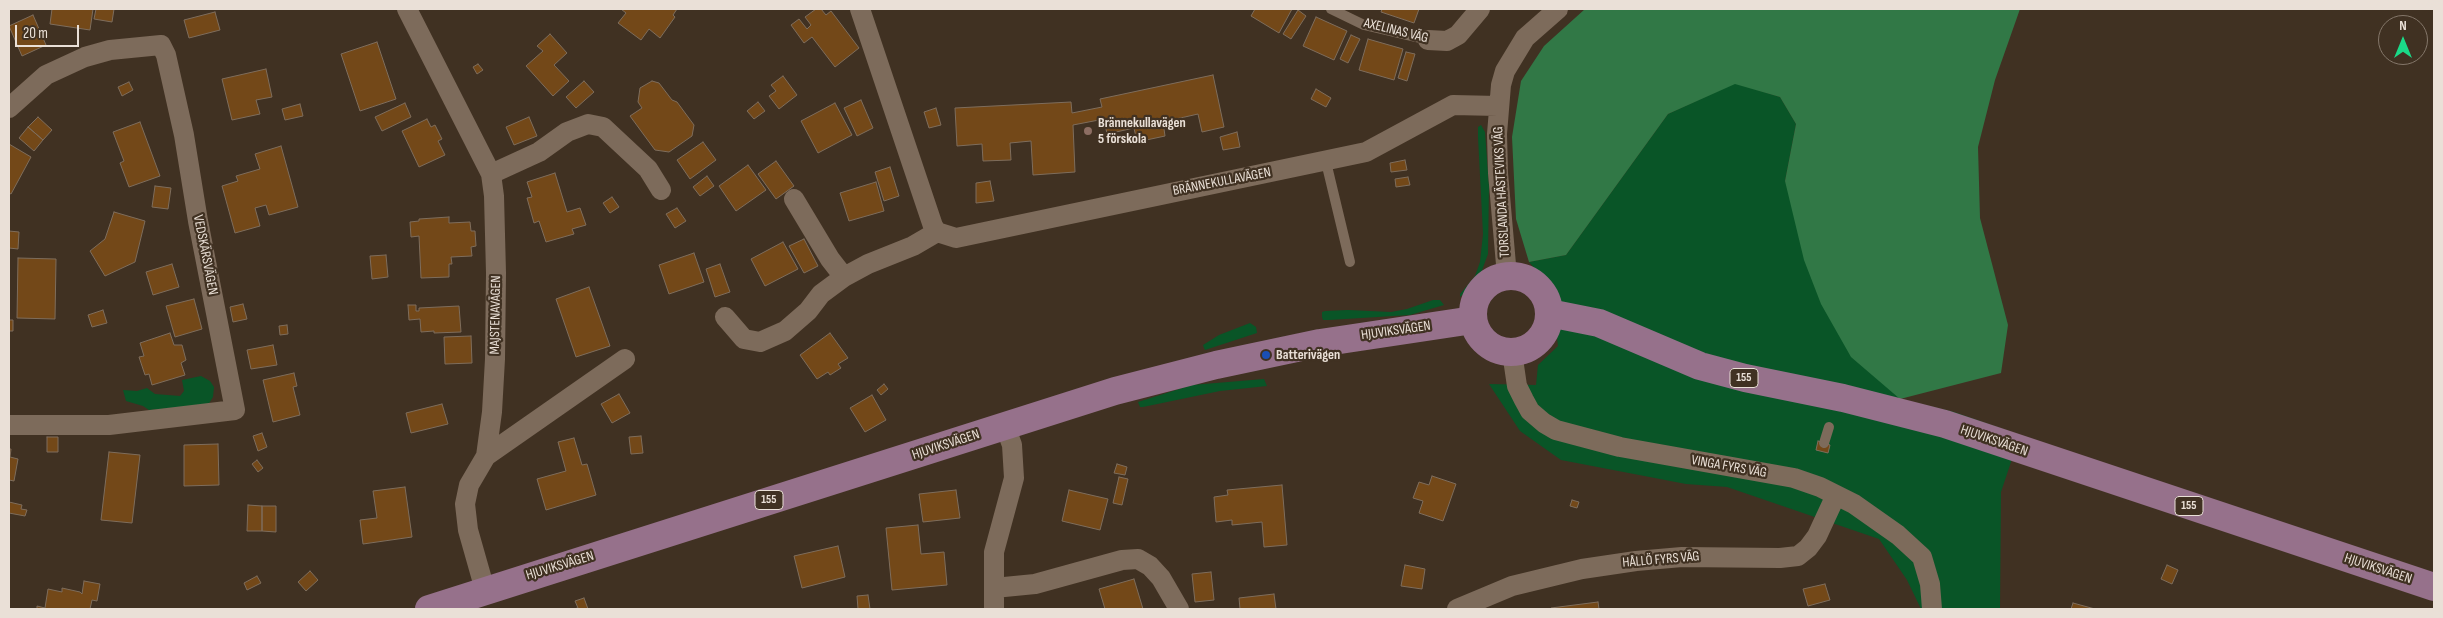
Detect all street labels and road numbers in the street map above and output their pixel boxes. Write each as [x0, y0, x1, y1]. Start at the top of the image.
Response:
street label: AXELINAS VÄG [1362, 15, 1430, 47]
street label: TORSLANDA HÄSTEVIKS VÄG [1490, 126, 1514, 258]
street label: BRÄNNEKULLAVÄGEN [1171, 164, 1273, 200]
street label: VEDSKÄRSVÄGEN [189, 213, 221, 297]
street label: MAJSTENAVÄGEN [487, 275, 505, 355]
street label: HJUVIKSVÄGEN [1360, 318, 1432, 344]
road number: 155 [1730, 368, 1758, 388]
street label: HJUVIKSVÄGEN [1958, 422, 2030, 460]
street label: HJUVIKSVÄGEN [910, 426, 982, 464]
street label: VINGA FYRS VÄG [1690, 452, 1768, 482]
road number: 155 [755, 490, 783, 510]
road number: 155 [2175, 496, 2203, 516]
street label: HJUVIKSVÄGEN [524, 548, 596, 584]
street label: HÅLLÖ FYRS VÄG [1622, 548, 1700, 572]
street label: HJUVIKSVÄGEN [2342, 550, 2414, 588]

